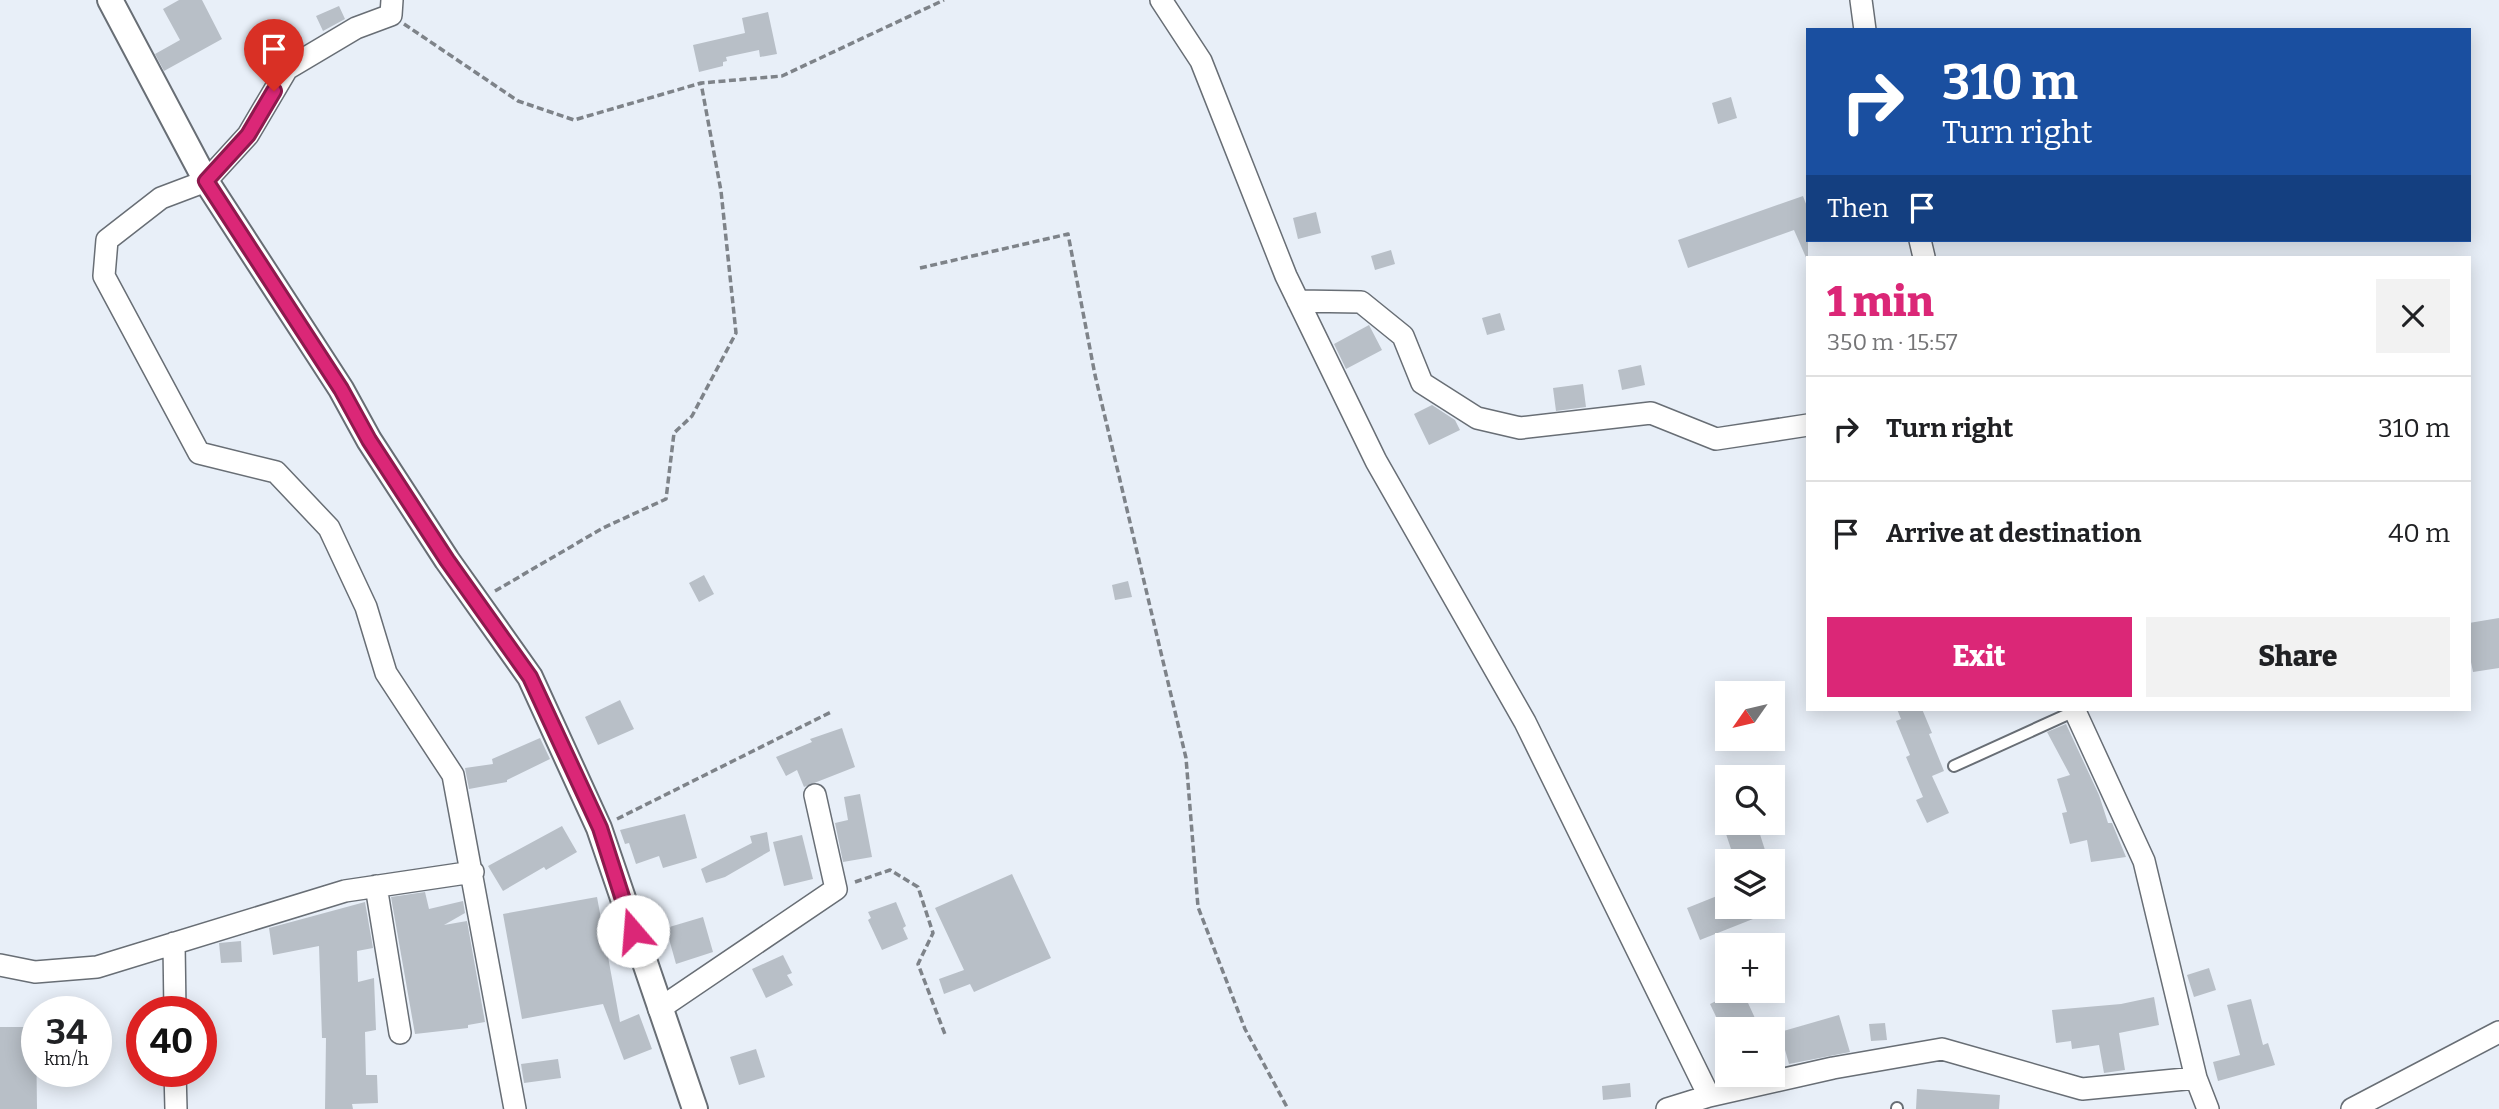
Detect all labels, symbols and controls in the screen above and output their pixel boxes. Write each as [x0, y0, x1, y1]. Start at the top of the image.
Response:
pin [244, 19, 304, 91]
icon: arrive [255, 30, 293, 68]
text: 310 m [1942, 53, 2078, 112]
icon: right [1827, 56, 1918, 147]
text: Turn right [1942, 113, 2093, 151]
icon: arrive [1903, 189, 1941, 227]
text: Then [1827, 193, 1889, 224]
text: 1 min [1827, 277, 1934, 327]
button: close [2376, 279, 2450, 353]
text: 350 m · 15:57 [1827, 328, 1958, 356]
icon: right [1827, 410, 1865, 448]
text: Turn right [1886, 413, 2013, 444]
text: 310 m [2378, 413, 2450, 444]
icon: arrive [1827, 515, 1865, 553]
text: Arrive at destination [1886, 518, 2141, 549]
text: 40 m [2388, 518, 2450, 549]
button: Exit [1827, 617, 2132, 697]
button: Share [2146, 617, 2450, 697]
north arrow [1715, 681, 1785, 751]
map controls [1715, 681, 1785, 1087]
button: search [1715, 765, 1785, 835]
button: layers [1715, 849, 1785, 919]
position arrow [596, 894, 670, 968]
button: + [1715, 933, 1785, 1003]
speed limit sign: 40 [126, 996, 217, 1087]
text: 34 [46, 1011, 87, 1053]
button: − [1715, 1017, 1785, 1087]
text: km/h [44, 1048, 89, 1070]

